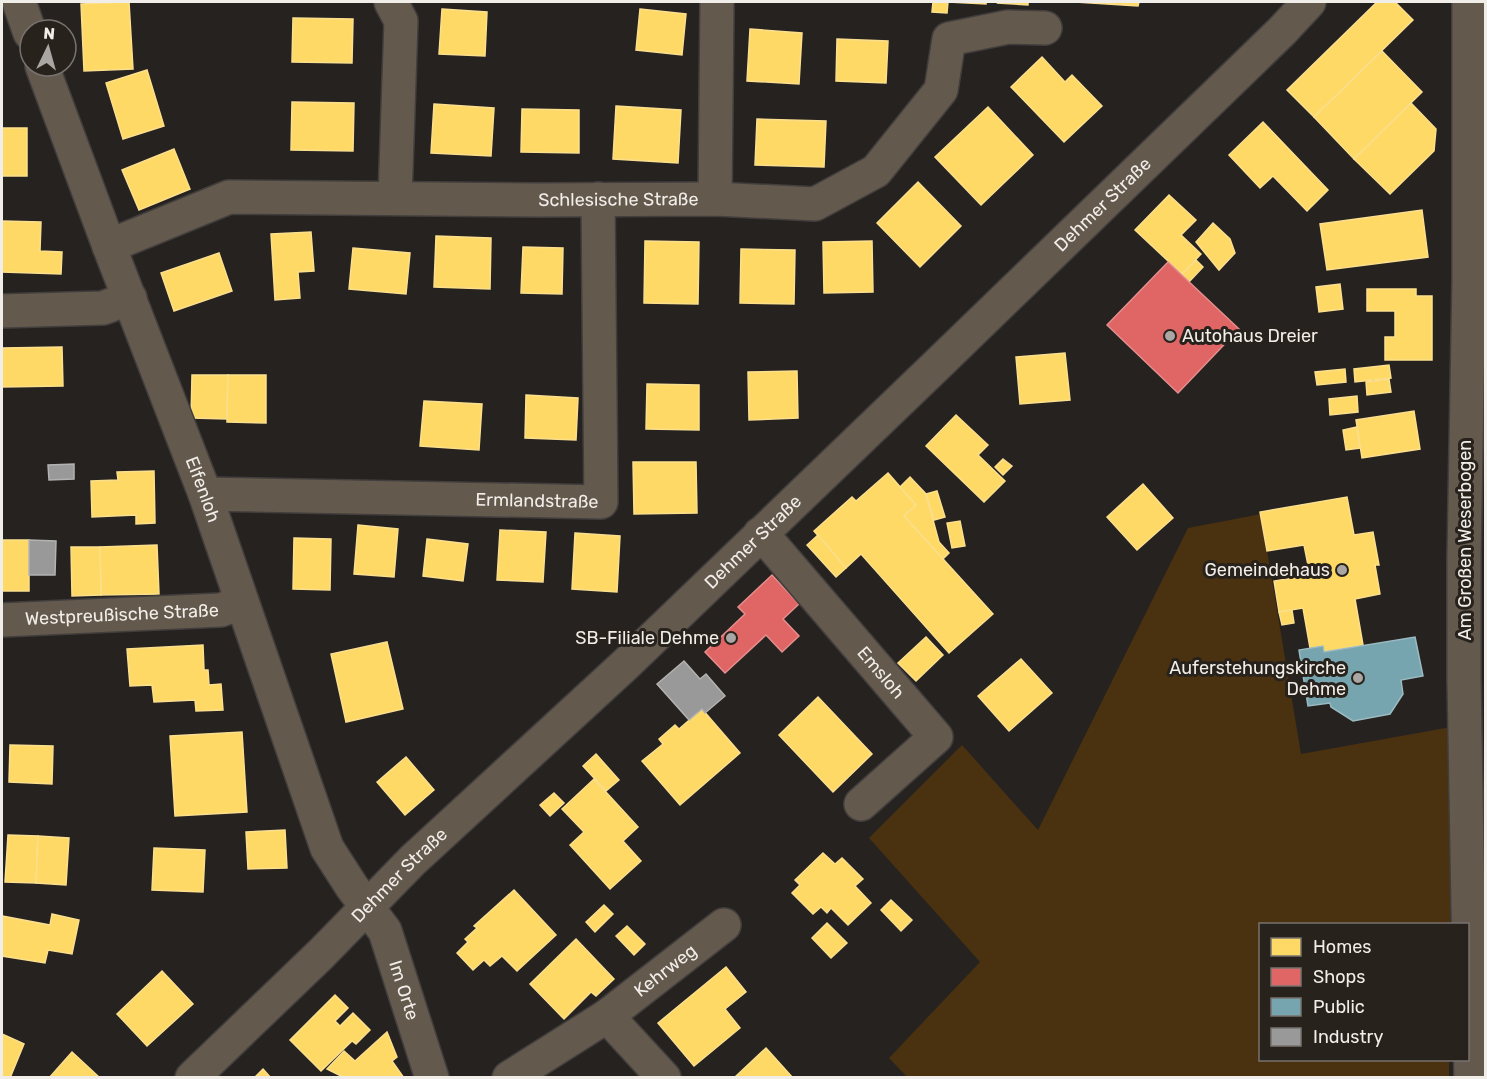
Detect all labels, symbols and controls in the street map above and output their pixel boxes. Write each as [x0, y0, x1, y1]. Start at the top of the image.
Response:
north arrow [18, 18, 78, 78]
text: N [43, 24, 56, 44]
street label: Dehmer Straße [1050, 153, 1156, 256]
street label: Schlesische Straße [538, 188, 699, 211]
place label: Autohaus Dreier [1182, 325, 1318, 347]
marker: Autohaus Dreier [1163, 329, 1177, 343]
street label: Am Großen Weserbogen [1454, 440, 1476, 640]
street label: Elfenloh [181, 453, 225, 525]
street label: Ermlandstraße [475, 488, 599, 513]
street label: Dehmer Straße [700, 490, 806, 594]
place label: Gemeindehaus [1205, 559, 1330, 581]
marker: Gemeindehaus [1335, 563, 1349, 577]
street label: Westpreußische Straße [25, 599, 219, 630]
place label: SB-Filiale Dehme [575, 627, 719, 649]
marker: SB-Filiale Dehme [724, 631, 738, 645]
street label: Emsloh [852, 642, 909, 703]
place label: Auferstehungskirche Dehme [1169, 657, 1346, 700]
marker: Auferstehungskirche Dehme [1351, 671, 1365, 685]
street label: Dehmer Straße [347, 823, 452, 927]
legend [1259, 923, 1469, 1061]
text: Homes [1313, 936, 1371, 958]
street label: Kehrweg [630, 939, 701, 1002]
street label: Im Orte [384, 958, 424, 1023]
text: Shops [1313, 966, 1365, 988]
text: Public [1313, 996, 1365, 1018]
text: Industry [1313, 1026, 1383, 1048]

